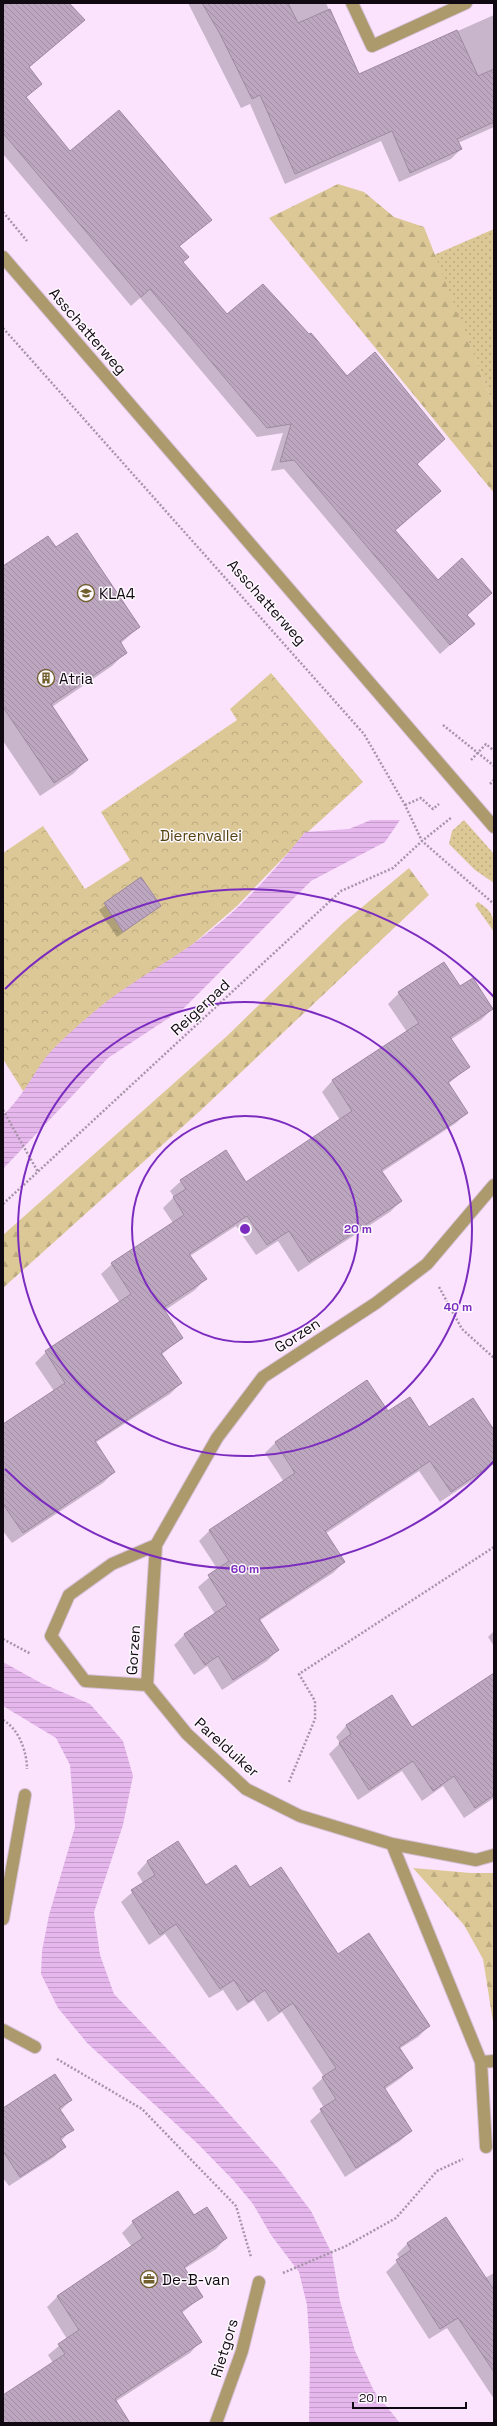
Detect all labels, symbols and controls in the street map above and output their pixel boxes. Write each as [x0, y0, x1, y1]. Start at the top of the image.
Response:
street label: Asschatterweg [45, 284, 131, 378]
street label: Asschatterweg [224, 555, 310, 649]
school or university icon: KLA4 [76, 583, 96, 603]
place label: KLA4 [99, 584, 135, 603]
building icon: Atria [36, 668, 56, 688]
place label: Atria [59, 669, 93, 688]
park label: Dierenvallei [160, 826, 242, 845]
street label: Reigerpad [166, 975, 234, 1039]
text: 20 m [344, 1221, 372, 1237]
centre of rings [238, 1222, 252, 1236]
text: 40 m [444, 1299, 472, 1315]
street label: Gorzen [271, 1313, 323, 1357]
text: 60 m [231, 1561, 259, 1577]
street label: Gorzen [122, 1624, 144, 1676]
street label: Parelduiker [191, 1713, 263, 1781]
office icon: De-B-van [139, 2269, 159, 2289]
place label: De-B-van [162, 2270, 230, 2289]
street label: Rietgors [206, 2316, 242, 2380]
scale bar [353, 2384, 466, 2410]
text: 20 m [359, 2390, 387, 2406]

